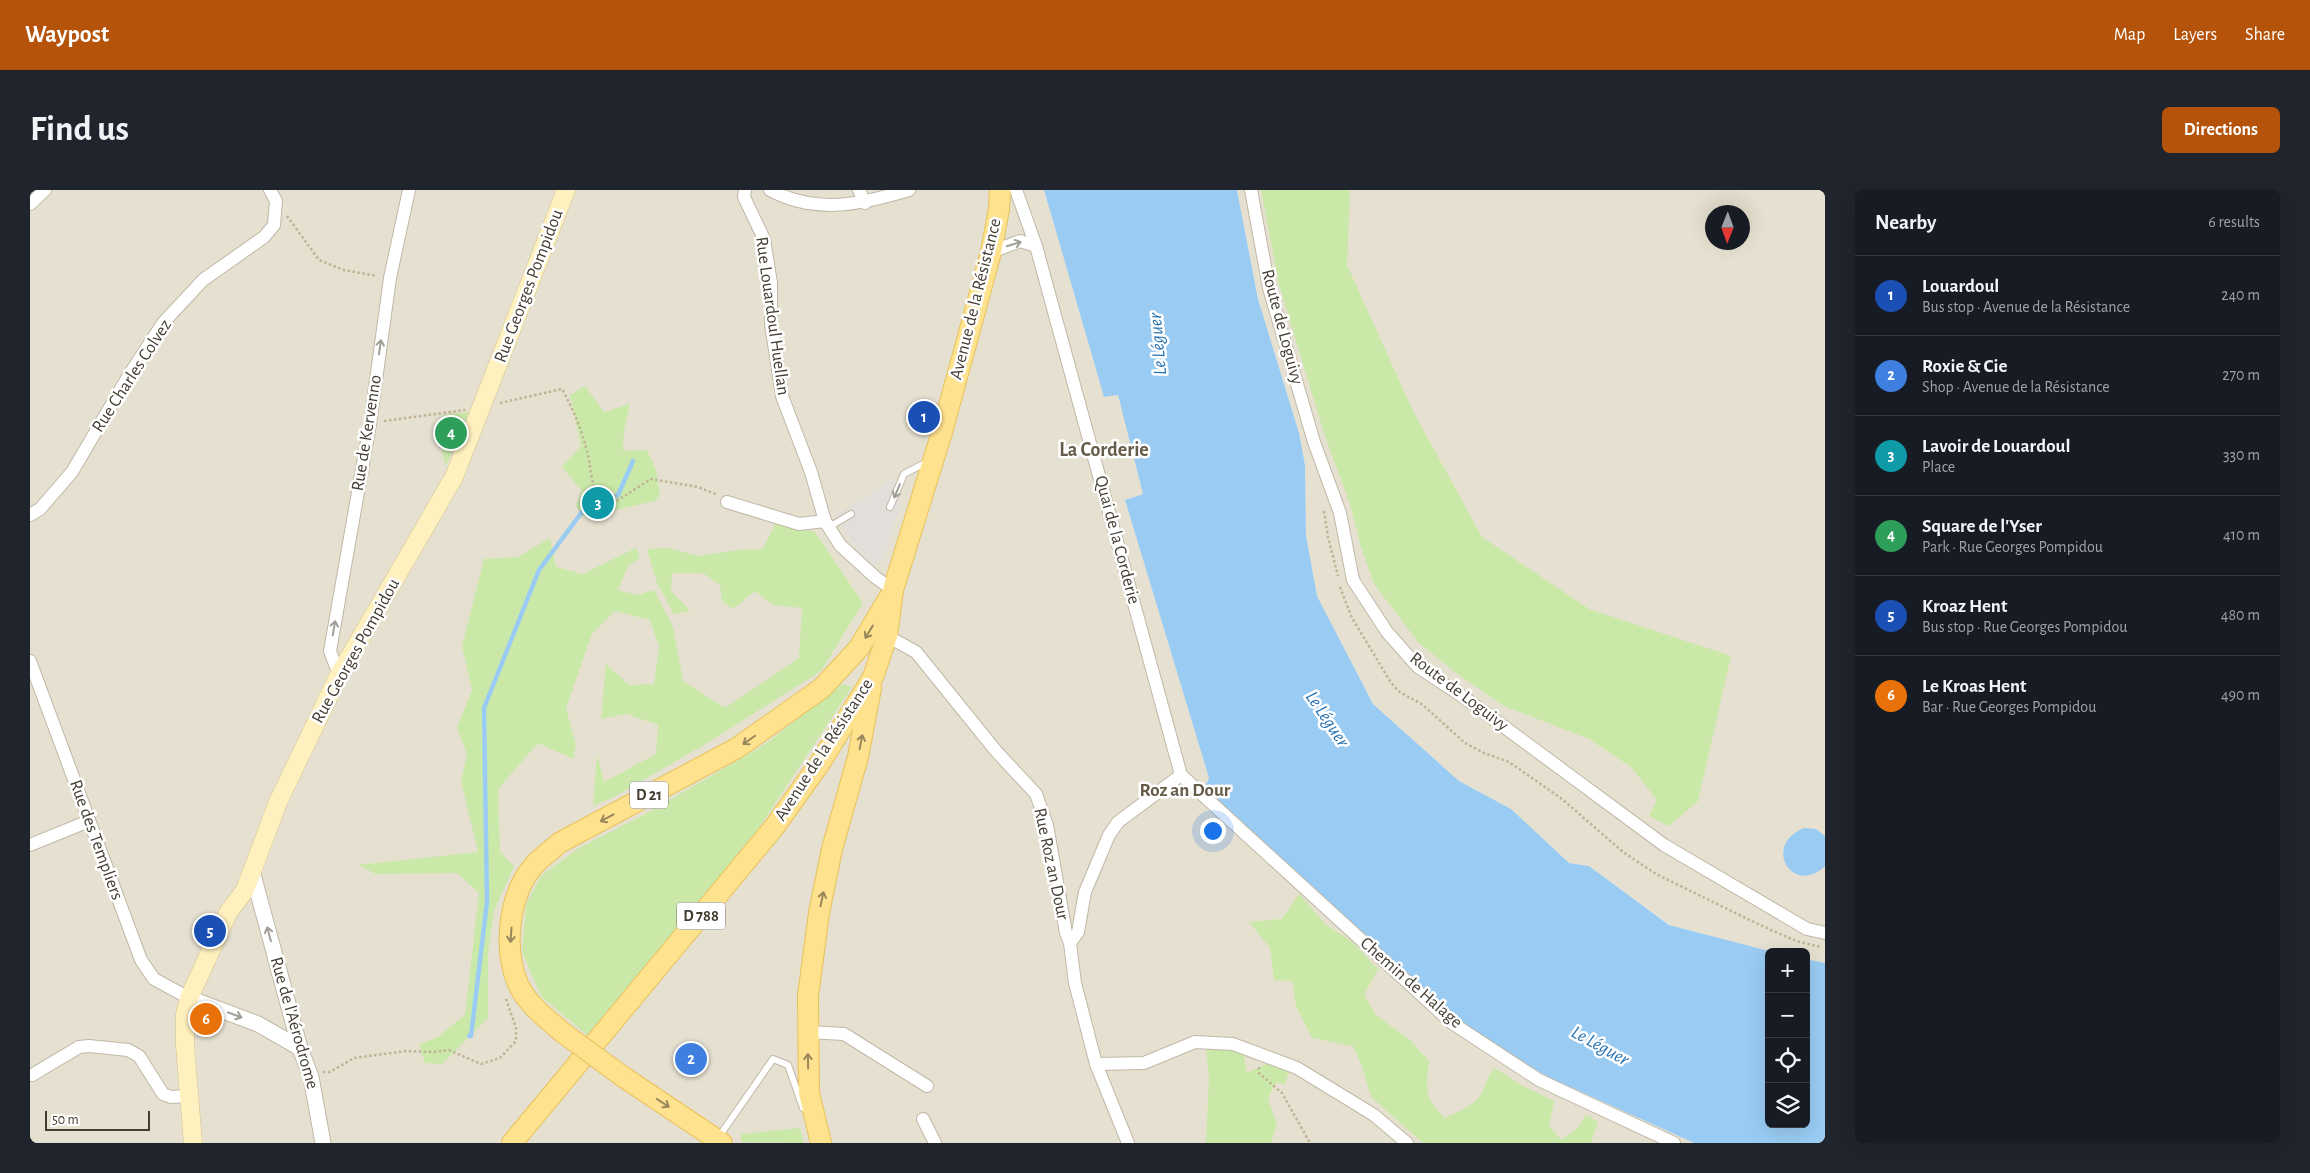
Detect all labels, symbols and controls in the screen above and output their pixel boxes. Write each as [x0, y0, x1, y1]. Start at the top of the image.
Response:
text: Waypost [25, 23, 109, 47]
text: Map [2114, 26, 2145, 44]
text: Layers [2173, 26, 2217, 44]
text: Share [2245, 26, 2285, 44]
button: Directions [2162, 107, 2280, 153]
text: Find us [30, 112, 129, 147]
north arrow [1705, 205, 1750, 250]
street label: Rue Georges Pompidou [491, 207, 567, 365]
text: Nearby [1875, 212, 1936, 233]
text: 6 results [2208, 214, 2260, 230]
street label: Avenue de la Résistance [947, 217, 1005, 381]
street label: Rue Louardoul Huellan [752, 236, 792, 396]
one-way arrow [1005, 239, 1021, 249]
street label: Route de Loguivy [1258, 267, 1306, 387]
text: Louardoul [1922, 277, 1999, 296]
text: 1 [1888, 287, 1894, 303]
text: 240 m [2221, 287, 2260, 303]
text: Bus stop · Avenue de la Résistance [1922, 299, 2130, 315]
water label: Le Léguer [1146, 311, 1170, 376]
street label: Rue Charles Colvez [89, 316, 175, 436]
one-way arrow [375, 339, 385, 355]
text: Roxie & Cie [1922, 357, 2007, 376]
text: 2 [1887, 367, 1895, 383]
text: 270 m [2222, 367, 2260, 383]
street label: Rue de Kervenno [349, 374, 385, 492]
text: Shop · Avenue de la Résistance [1922, 379, 2110, 395]
pin: 1 [908, 398, 940, 436]
pin: 4 [435, 414, 467, 452]
text: Lavoir de Louardoul [1922, 437, 2070, 456]
district label: La Corderie [1059, 440, 1149, 460]
text: 3 [1888, 447, 1894, 463]
text: 330 m [2223, 447, 2260, 463]
text: Place [1922, 459, 1955, 475]
street label: Quai de la Corderie [1091, 474, 1143, 606]
one-way arrow [891, 483, 901, 498]
pin: 3 [582, 484, 614, 522]
text: Square de l'Yser [1922, 517, 2042, 536]
text: 4 [1887, 527, 1895, 543]
text: 410 m [2223, 527, 2260, 543]
text: Park · Rue Georges Pompidou [1922, 539, 2103, 555]
street label: Rue Georges Pompidou [309, 576, 403, 726]
text: Kroaz Hent [1922, 597, 2007, 616]
text: 5 [1888, 607, 1894, 623]
text: 480 m [2221, 607, 2260, 623]
text: Bus stop · Rue Georges Pompidou [1922, 619, 2128, 635]
one-way arrow [330, 620, 340, 636]
one-way arrow [863, 624, 873, 639]
street label: Route de Loguivy [1406, 649, 1512, 735]
street label: Avenue de la Résistance [771, 676, 877, 824]
text: Le Kroas Hent [1922, 677, 2027, 696]
text: 6 [1887, 687, 1895, 703]
text: 490 m [2221, 687, 2260, 703]
water label: Le Léguer [1302, 688, 1353, 751]
text: Bar · Rue Georges Pompidou [1922, 699, 2096, 715]
one-way arrow [856, 734, 866, 750]
one-way arrow [742, 735, 756, 745]
street label: Rue des Templiers [66, 778, 126, 902]
district label: Roz an Dour [1140, 781, 1231, 800]
road number: D 21 [630, 782, 668, 808]
street label: Rue Roz an Dour [1030, 806, 1072, 922]
one-way arrow [600, 814, 615, 823]
your location [1200, 818, 1226, 844]
one-way arrow [818, 892, 827, 908]
road number: D 788 [677, 902, 725, 929]
pin: 5 [194, 912, 226, 950]
one-way arrow [263, 926, 273, 942]
one-way arrow [507, 927, 516, 943]
street label: Chemin de Halage [1357, 934, 1465, 1032]
map controls [1765, 948, 1810, 1128]
button: + [1765, 948, 1810, 993]
street label: Rue de l'Aérodrome [267, 955, 321, 1091]
button: − [1765, 993, 1810, 1038]
pin: 6 [190, 1000, 222, 1038]
one-way arrow [227, 1011, 242, 1020]
water label: Le Léguer [1568, 1023, 1633, 1070]
button: locate [1765, 1038, 1810, 1083]
pin: 2 [675, 1040, 707, 1078]
one-way arrow [803, 1053, 813, 1070]
button: layers [1765, 1083, 1810, 1128]
one-way arrow [655, 1098, 669, 1108]
scale bar [45, 1108, 150, 1131]
text: 50 m [52, 1113, 79, 1127]

